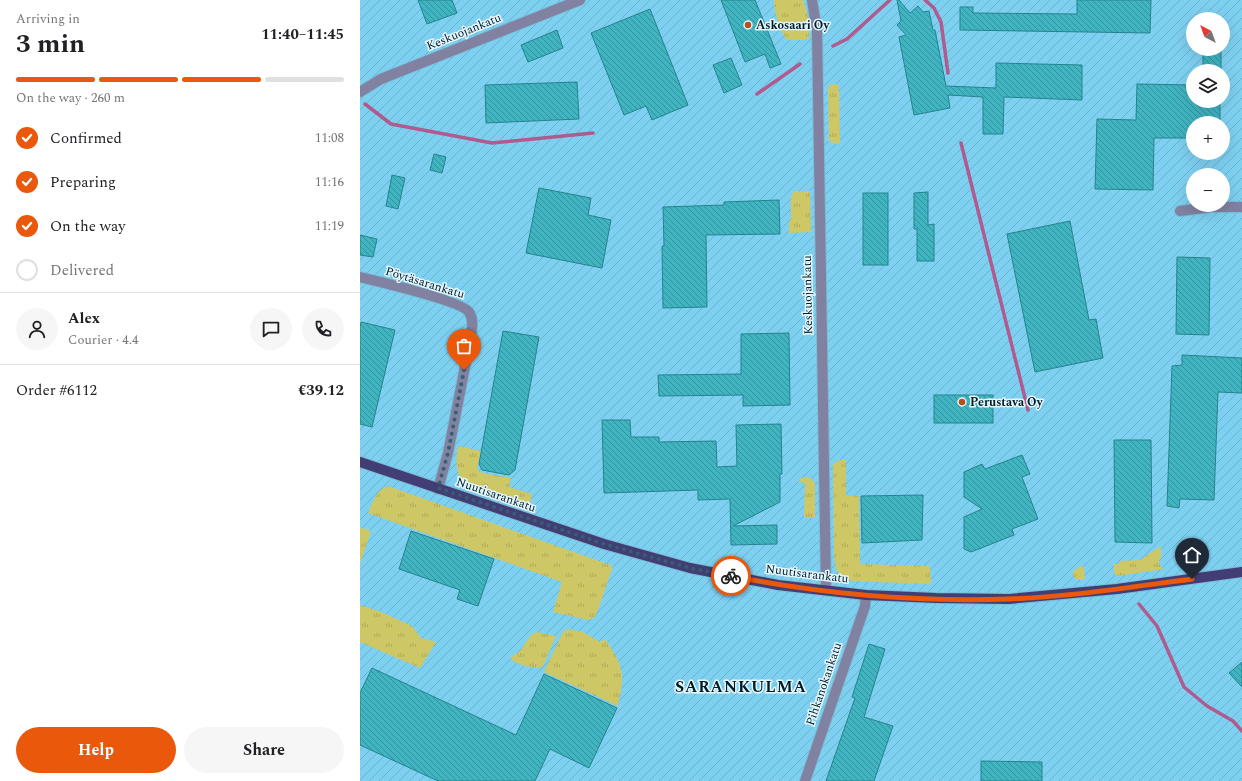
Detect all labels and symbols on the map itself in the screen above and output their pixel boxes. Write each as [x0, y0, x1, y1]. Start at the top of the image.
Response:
street label: Keskuojankatu [424, 8, 504, 56]
north arrow [1186, 12, 1230, 56]
place label: Askosaari Oy [756, 16, 830, 35]
marker: Askosaari Oy [743, 20, 753, 30]
street label: Keskuojankatu [798, 255, 818, 335]
street label: Pöytäsarankatu [383, 262, 467, 304]
pin [447, 329, 481, 370]
place label: Perustava Oy [970, 393, 1044, 412]
marker: Perustava Oy [957, 397, 967, 407]
street label: Nuutisarankatu [454, 472, 539, 518]
pin [1175, 538, 1209, 579]
courier [711, 556, 751, 596]
street label: Nuutisarankatu [765, 559, 850, 589]
street label: Pihkanokankatu [801, 640, 847, 728]
district label: SARANKULMA [675, 675, 807, 699]

